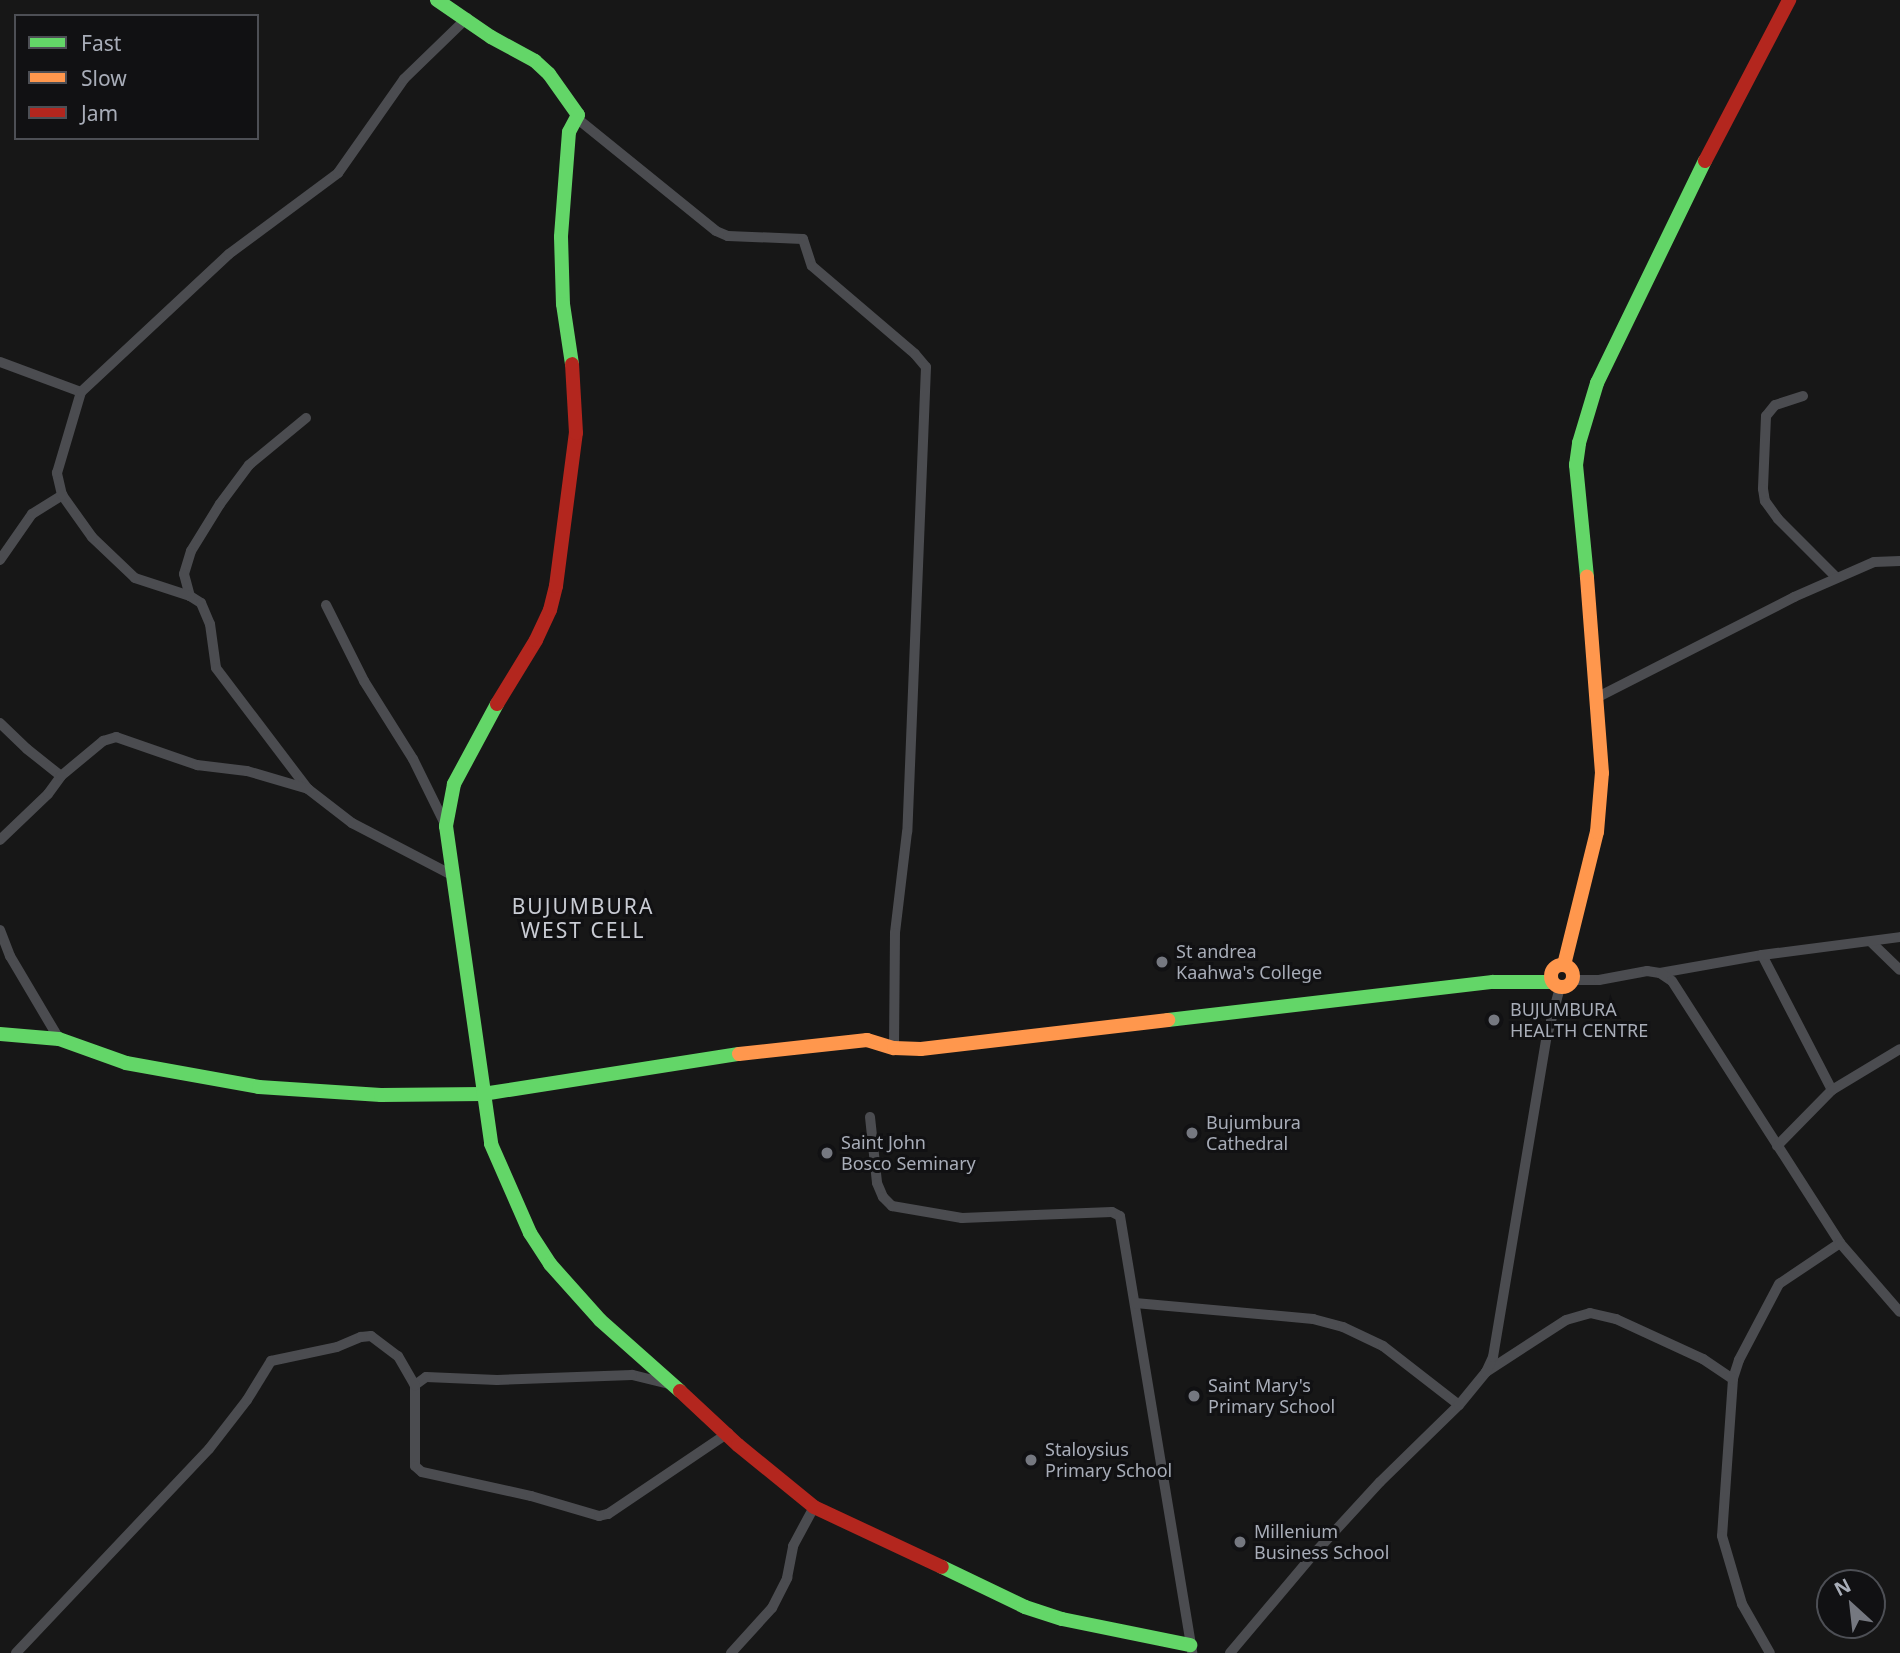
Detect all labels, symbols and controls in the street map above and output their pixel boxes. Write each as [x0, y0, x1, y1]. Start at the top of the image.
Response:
legend [14, 14, 259, 140]
text: Fast [81, 29, 121, 57]
text: Slow [81, 64, 127, 92]
text: Jam [81, 99, 118, 127]
district label: BUJUMBURA WEST CELL [513, 893, 653, 943]
place label: St andrea Kaahwa's College [1176, 941, 1322, 984]
marker: St andrea Kaahwa's College [1154, 954, 1170, 970]
place label: BUJUMBURA HEALTH CENTRE [1510, 999, 1648, 1042]
marker: BUJUMBURA HEALTH CENTRE [1484, 1010, 1504, 1030]
place label: Bujumbura Cathedral [1206, 1112, 1301, 1154]
marker: Bujumbura Cathedral [1184, 1125, 1200, 1141]
place label: Saint John Bosco Seminary [841, 1132, 976, 1174]
marker: Saint John Bosco Seminary [819, 1145, 835, 1161]
place label: Saint Mary's Primary School [1208, 1375, 1335, 1418]
marker: Saint Mary's Primary School [1186, 1388, 1202, 1404]
place label: Staloysius Primary School [1045, 1439, 1172, 1482]
marker: Staloysius Primary School [1023, 1452, 1039, 1468]
place label: Millenium Business School [1254, 1521, 1389, 1564]
marker: Millenium Business School [1232, 1534, 1248, 1550]
north arrow [1816, 1569, 1886, 1639]
text: N [1830, 1572, 1855, 1602]

